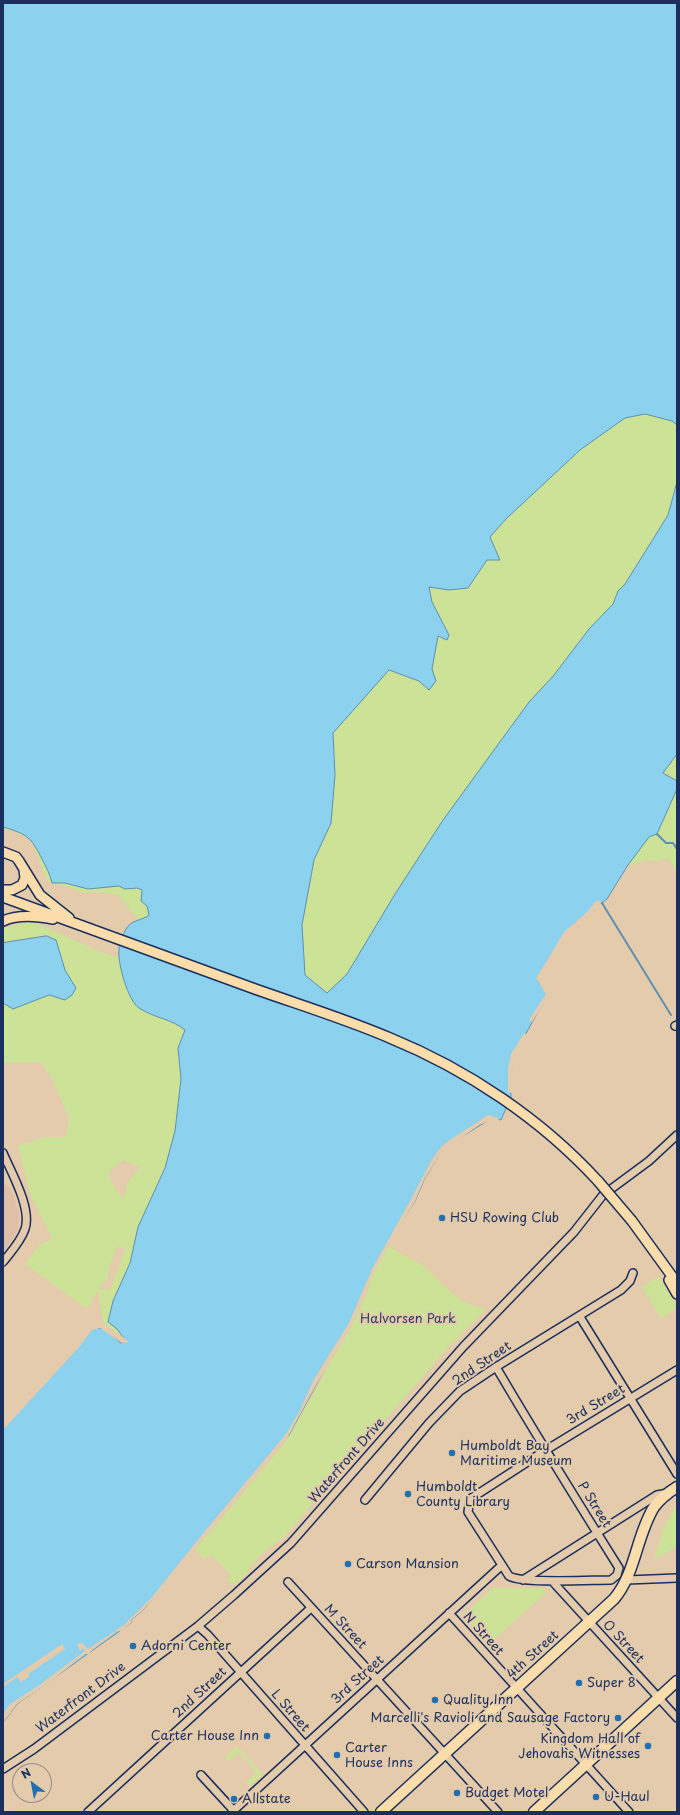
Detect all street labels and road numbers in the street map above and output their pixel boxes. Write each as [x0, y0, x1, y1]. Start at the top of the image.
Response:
street label: 2nd Street [450, 1339, 514, 1389]
street label: 3rd Street [564, 1382, 628, 1428]
street label: Waterfront Drive [306, 1415, 388, 1507]
street label: P Street [574, 1479, 614, 1531]
street label: M Street [320, 1601, 370, 1653]
street label: N Street [459, 1609, 507, 1659]
street label: O Street [599, 1617, 647, 1667]
street label: 4th Street [504, 1628, 562, 1682]
street label: 3rd Street [329, 1652, 387, 1708]
street label: Waterfront Drive [33, 1659, 129, 1737]
street label: 2nd Street [170, 1664, 230, 1722]
street label: L Street [268, 1687, 312, 1735]

